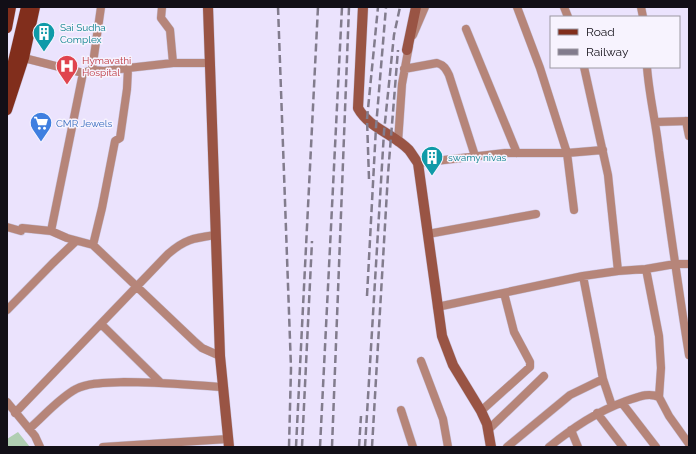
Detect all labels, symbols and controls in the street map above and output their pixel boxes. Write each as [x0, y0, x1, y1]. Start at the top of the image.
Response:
legend [550, 16, 680, 68]
building icon: Sai Sudha Complex [31, 20, 57, 53]
place label: Sai Sudha Complex [60, 22, 106, 45]
text: Road [586, 25, 615, 39]
text: Railway [586, 45, 629, 59]
hospital icon: Hymavathi Hospital [54, 53, 80, 86]
place label: Hymavathi Hospital [82, 55, 131, 78]
supermarket icon: CMR Jewels [28, 110, 54, 143]
place label: CMR Jewels [56, 118, 112, 129]
building icon: swamy nivas [419, 144, 445, 177]
place label: swamy nivas [448, 152, 507, 163]

